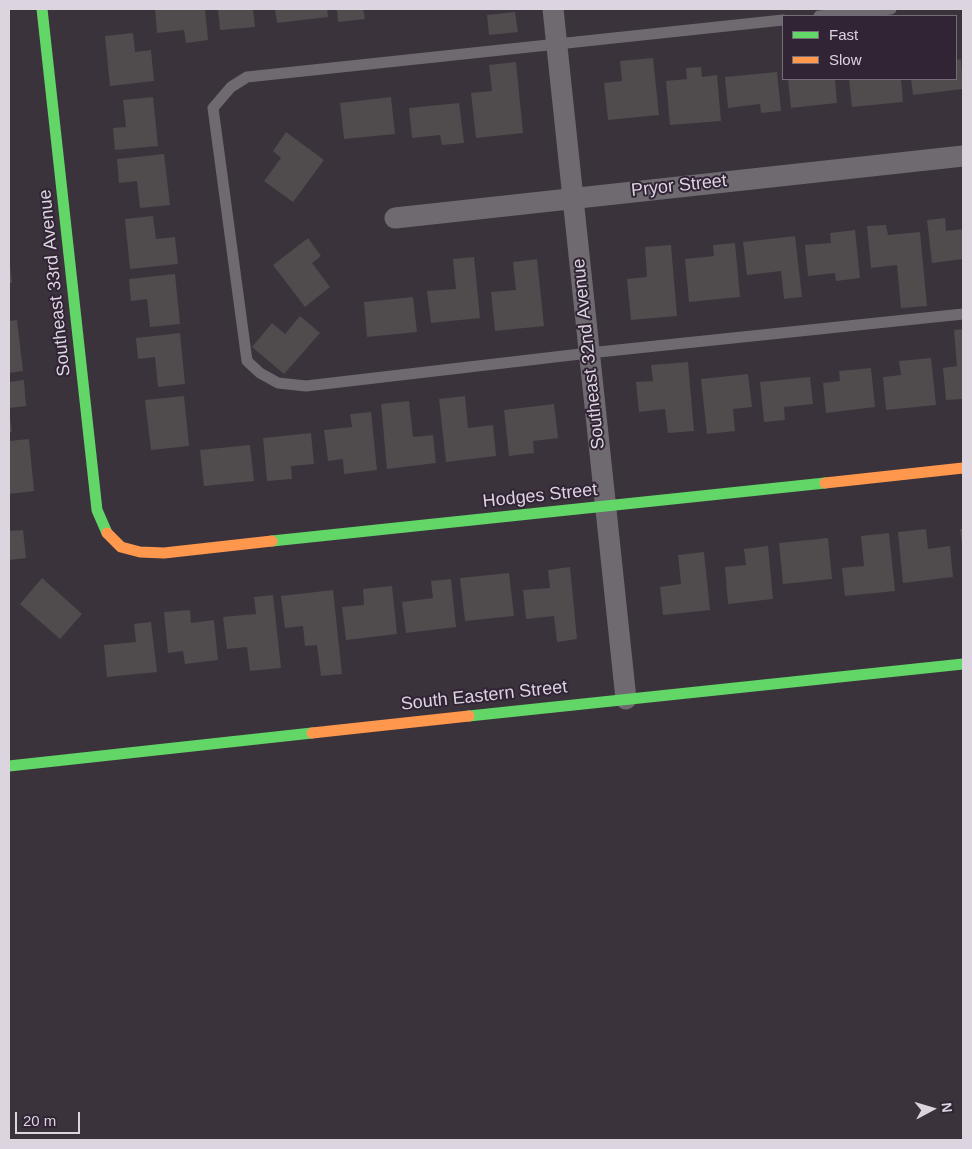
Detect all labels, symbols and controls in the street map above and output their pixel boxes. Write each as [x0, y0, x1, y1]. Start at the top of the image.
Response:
legend [782, 15, 957, 80]
text: Fast [829, 26, 858, 43]
text: Slow [829, 51, 862, 68]
street label: Pryor Street [630, 170, 728, 202]
street label: Southeast 33rd Avenue [34, 188, 76, 378]
street label: Southeast 32nd Avenue [568, 257, 610, 451]
street label: Hodges Street [482, 479, 598, 513]
street label: South Eastern Street [400, 677, 568, 715]
north arrow [907, 1084, 957, 1134]
scale bar [18, 1102, 82, 1134]
text: N [938, 1102, 955, 1113]
text: 20 m [23, 1112, 56, 1129]

